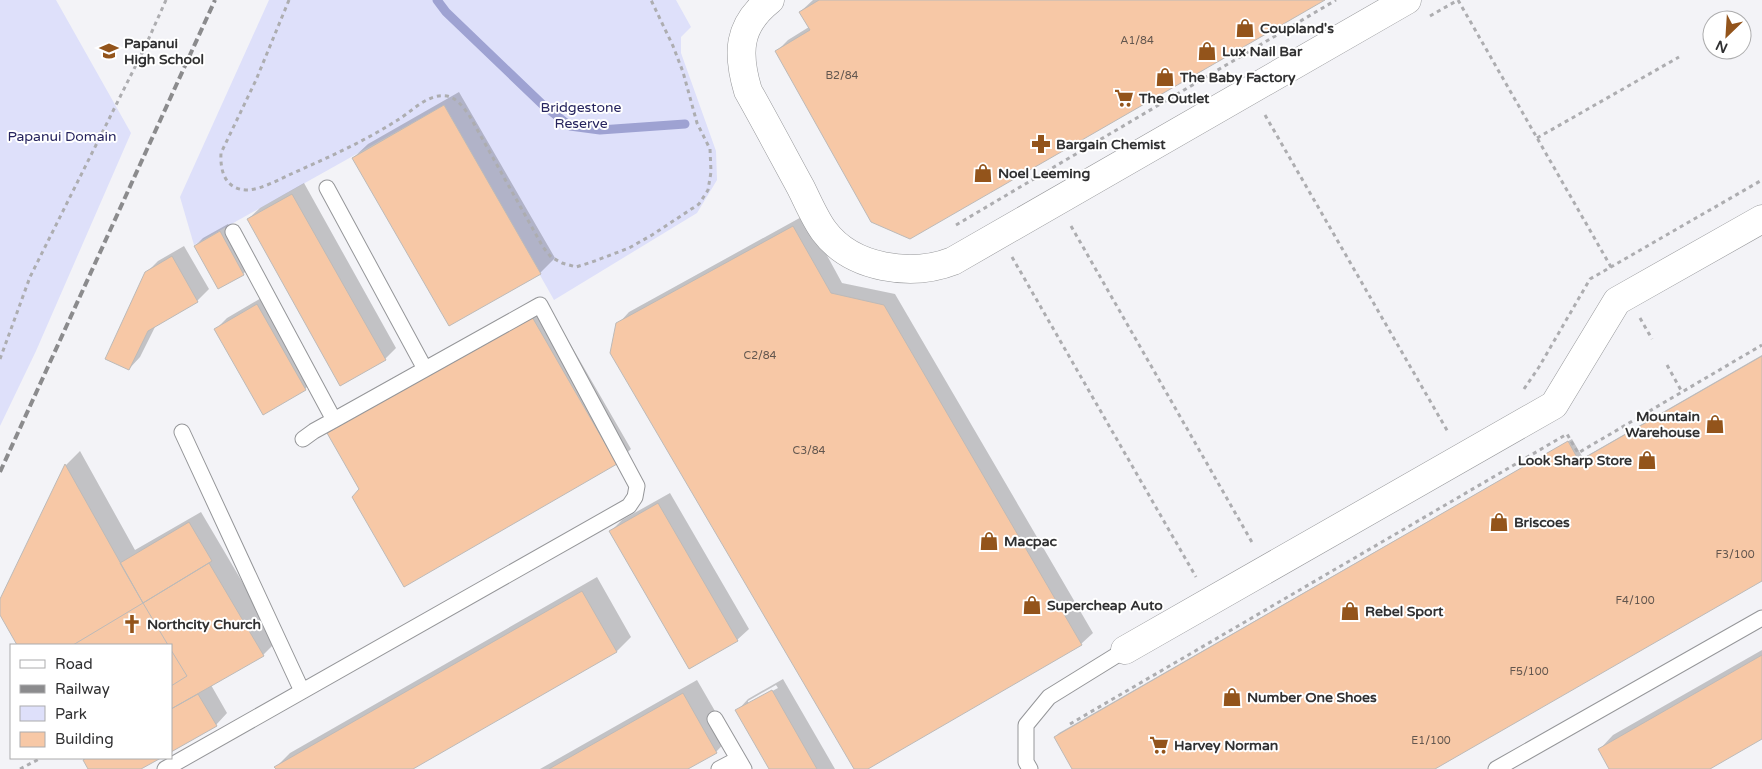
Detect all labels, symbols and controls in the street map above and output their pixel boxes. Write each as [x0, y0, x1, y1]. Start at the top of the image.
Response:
north arrow [1702, 10, 1752, 60]
shop icon: Coupland's [1234, 17, 1256, 39]
place label: Coupland's [1260, 20, 1334, 37]
house number: A1/84 [1120, 34, 1154, 47]
place label: Papanui High School [124, 35, 204, 68]
text: N [1713, 36, 1730, 56]
school or university icon: Papanui High School [98, 40, 120, 62]
shop icon: Lux Nail Bar [1196, 40, 1218, 62]
place label: Lux Nail Bar [1222, 43, 1303, 60]
shop icon: The Baby Factory [1154, 66, 1176, 88]
house number: B2/84 [826, 69, 859, 82]
place label: The Baby Factory [1179, 69, 1296, 86]
supermarket icon: The Outlet [1113, 87, 1135, 109]
place label: The Outlet [1138, 90, 1210, 107]
park label: Bridgestone Reserve [541, 99, 622, 132]
park label: Papanui Domain [7, 128, 117, 145]
pharmacy icon: Bargain Chemist [1030, 133, 1052, 155]
place label: Bargain Chemist [1056, 136, 1166, 153]
shop icon: Noel Leeming [972, 162, 994, 184]
place label: Noel Leeming [998, 165, 1090, 182]
house number: C2/84 [743, 349, 777, 362]
place label: Mountain Warehouse [1625, 408, 1700, 441]
shop icon: Mountain Warehouse [1704, 413, 1726, 435]
house number: C3/84 [792, 444, 826, 457]
shop icon: Look Sharp Store [1636, 449, 1658, 471]
place label: Look Sharp Store [1518, 452, 1632, 469]
shop icon: Briscoes [1488, 511, 1510, 533]
place label: Briscoes [1514, 514, 1570, 531]
shop icon: Macpac [978, 530, 1000, 552]
place label: Macpac [1004, 533, 1058, 550]
house number: F3/100 [1715, 548, 1755, 561]
shop icon: Supercheap Auto [1021, 594, 1043, 616]
house number: F4/100 [1615, 594, 1655, 607]
place label: Supercheap Auto [1047, 597, 1163, 614]
shop icon: Rebel Sport [1339, 600, 1361, 622]
place label: Rebel Sport [1365, 603, 1444, 620]
church icon: Northcity Church [121, 613, 143, 635]
place label: Northcity Church [147, 616, 261, 633]
legend [10, 644, 172, 759]
text: Road [55, 655, 93, 673]
house number: F5/100 [1509, 665, 1549, 678]
text: Railway [55, 680, 110, 698]
shop icon: Number One Shoes [1221, 686, 1243, 708]
place label: Number One Shoes [1247, 689, 1377, 706]
text: Park [55, 705, 87, 723]
text: Building [55, 730, 114, 748]
supermarket icon: Harvey Norman [1148, 734, 1170, 756]
house number: E1/100 [1411, 734, 1451, 747]
place label: Harvey Norman [1174, 737, 1278, 754]

